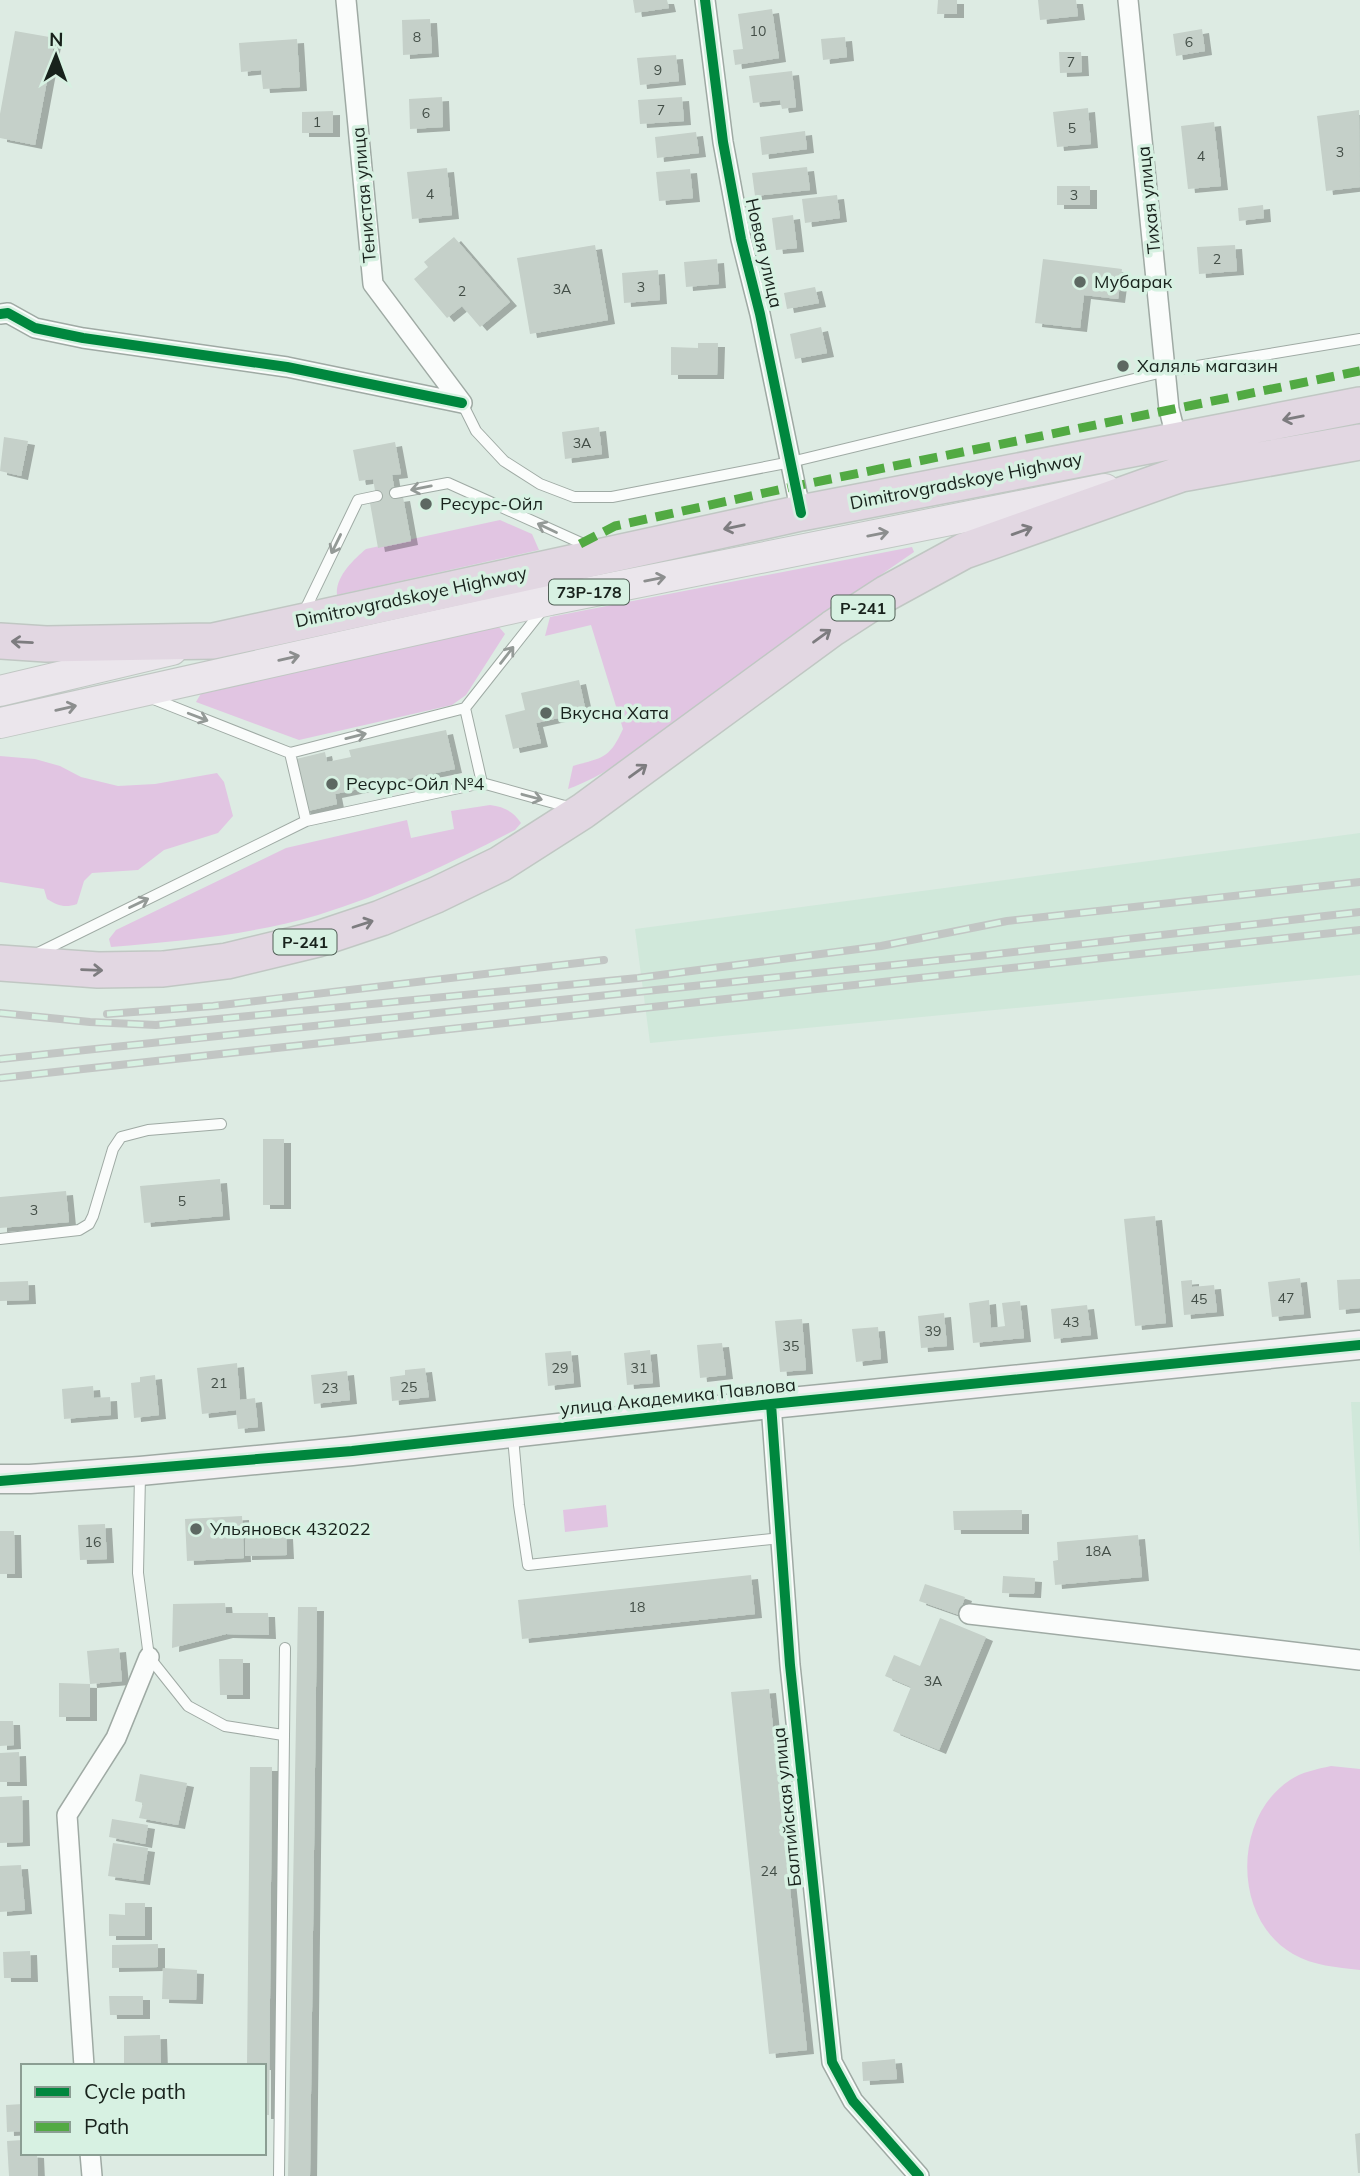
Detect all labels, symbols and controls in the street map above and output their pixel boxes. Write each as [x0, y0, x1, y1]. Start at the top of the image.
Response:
north arrow [21, 21, 91, 91]
house number: 10 [750, 22, 766, 40]
text: N [49, 27, 64, 51]
house number: 8 [413, 28, 421, 46]
house number: 6 [1185, 33, 1193, 51]
house number: 7 [1067, 53, 1075, 71]
house number: 9 [654, 61, 662, 79]
house number: 7 [657, 101, 665, 119]
house number: 6 [422, 104, 430, 122]
house number: 1 [313, 113, 321, 131]
house number: 5 [1068, 119, 1076, 137]
street label: Тенистая улица [346, 126, 381, 264]
house number: 3 [1336, 143, 1344, 161]
street label: Тихая улица [1131, 145, 1166, 255]
house number: 4 [1197, 147, 1206, 165]
house number: 4 [426, 185, 435, 203]
house number: 3 [1070, 186, 1078, 204]
street label: Новая улица [741, 196, 788, 310]
house number: 2 [1213, 250, 1221, 268]
place label: Мубарак [1094, 270, 1173, 293]
marker: Мубарак [1072, 274, 1088, 290]
house number: 3 [637, 278, 645, 296]
house number: 3А [553, 280, 572, 298]
house number: 2 [458, 282, 466, 300]
place label: Халяль магазин [1137, 354, 1278, 377]
marker: Халяль магазин [1115, 358, 1131, 374]
one-way arrow [1282, 412, 1305, 426]
house number: 3А [573, 434, 592, 452]
street label: Dimitrovgradskoye Highway [848, 447, 1084, 514]
one-way arrow [411, 481, 433, 495]
place label: Ресурс-Ойл [440, 492, 543, 515]
marker: Ресурс-Ойл [418, 496, 434, 512]
one-way arrow [537, 521, 558, 535]
one-way arrow [723, 521, 746, 535]
one-way arrow [1010, 524, 1032, 536]
one-way arrow [866, 527, 889, 540]
one-way arrow [328, 533, 342, 554]
street label: Dimitrovgradskoye Highway [293, 561, 529, 632]
one-way arrow [643, 572, 666, 585]
road number: 73Р-178 [549, 580, 629, 604]
road number: Р-241 [832, 596, 894, 621]
one-way arrow [812, 629, 831, 644]
one-way arrow [11, 636, 34, 649]
one-way arrow [500, 646, 515, 664]
one-way arrow [277, 651, 300, 665]
one-way arrow [55, 700, 77, 713]
place label: Вкусна Хата [560, 701, 669, 724]
marker: Вкусна Хата [538, 705, 554, 721]
one-way arrow [187, 711, 208, 724]
one-way arrow [345, 729, 367, 742]
one-way arrow [628, 763, 647, 778]
place label: Ресурс-Ойл №4 [346, 772, 484, 795]
marker: Ресурс-Ойл №4 [324, 776, 340, 792]
one-way arrow [520, 791, 543, 804]
one-way arrow [128, 896, 149, 910]
one-way arrow [352, 917, 374, 929]
road number: Р-241 [274, 930, 336, 954]
one-way arrow [81, 963, 104, 976]
house number: 5 [178, 1192, 186, 1210]
house number: 3 [30, 1201, 38, 1219]
house number: 47 [1278, 1289, 1294, 1307]
house number: 45 [1191, 1290, 1207, 1308]
house number: 43 [1063, 1313, 1079, 1331]
house number: 39 [925, 1322, 941, 1340]
house number: 35 [783, 1337, 799, 1355]
house number: 29 [552, 1359, 568, 1377]
house number: 31 [631, 1359, 647, 1377]
street label: улица Академика Павлова [559, 1373, 797, 1420]
house number: 21 [211, 1374, 227, 1392]
house number: 25 [401, 1378, 417, 1396]
house number: 23 [322, 1379, 338, 1397]
place label: Ульяновск 432022 [209, 1517, 371, 1540]
marker: Ульяновск 432022 [188, 1521, 204, 1537]
house number: 16 [85, 1533, 101, 1551]
house number: 18А [1084, 1542, 1112, 1560]
house number: 18 [629, 1598, 645, 1616]
house number: 3А [924, 1672, 943, 1690]
street label: Балтийская улица [767, 1726, 806, 1888]
house number: 24 [761, 1862, 778, 1880]
legend [21, 2064, 266, 2155]
text: Cycle path [84, 2078, 186, 2104]
text: Path [84, 2113, 129, 2139]

